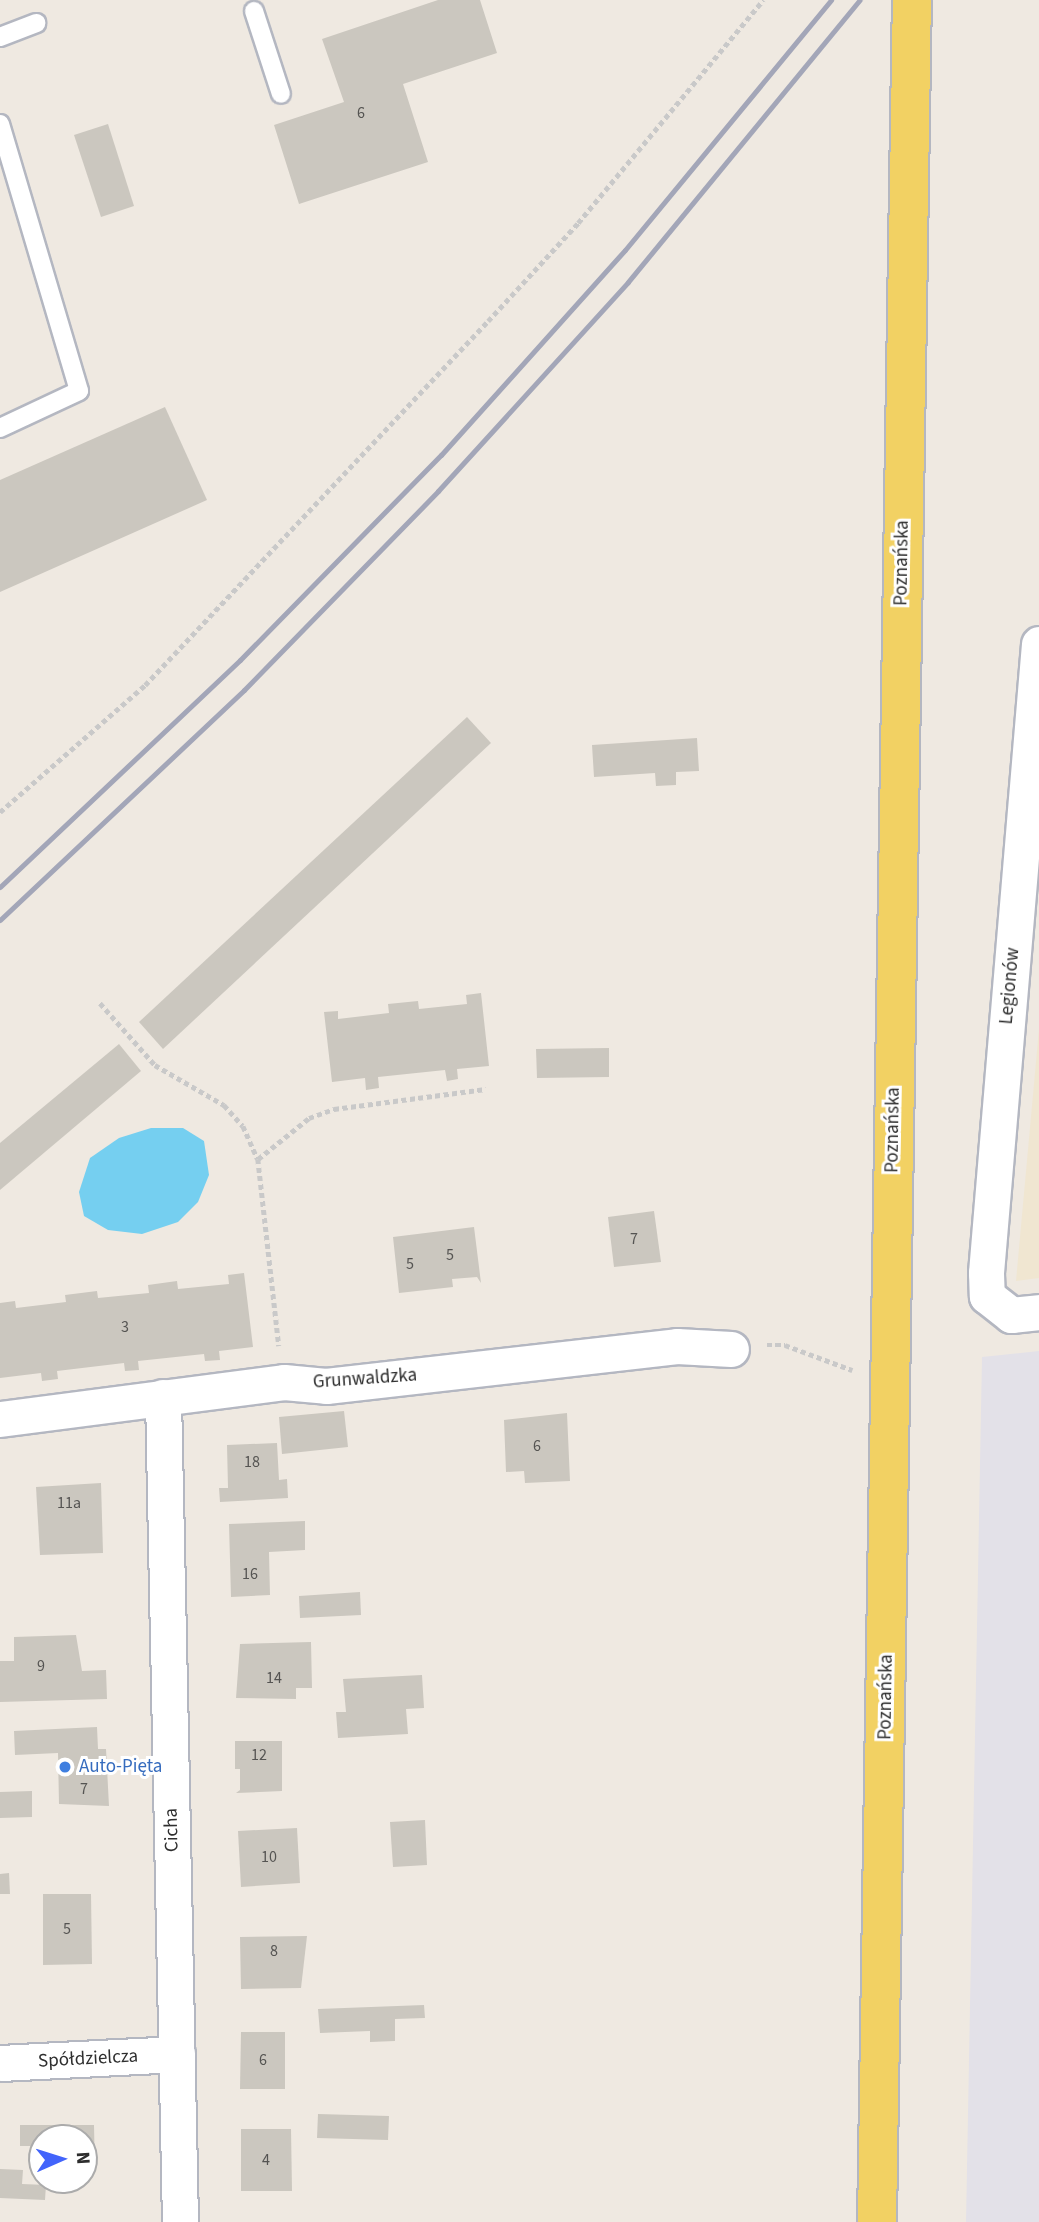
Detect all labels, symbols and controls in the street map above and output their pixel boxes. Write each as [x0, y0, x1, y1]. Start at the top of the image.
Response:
house number: 6 [357, 103, 365, 123]
street label: Poznańska [890, 520, 914, 606]
street label: Legionów [995, 947, 1025, 1025]
street label: Poznańska [881, 1087, 905, 1173]
house number: 7 [630, 1229, 638, 1249]
house number: 5 [446, 1245, 454, 1265]
house number: 5 [406, 1254, 414, 1274]
house number: 3 [121, 1317, 129, 1337]
street label: Grunwaldzka [312, 1364, 418, 1394]
house number: 6 [533, 1436, 541, 1456]
house number: 18 [244, 1452, 260, 1472]
house number: 11a [57, 1493, 81, 1513]
house number: 16 [242, 1564, 258, 1584]
street label: Poznańska [874, 1654, 898, 1740]
house number: 9 [37, 1656, 45, 1676]
house number: 14 [266, 1668, 282, 1688]
house number: 12 [251, 1745, 267, 1765]
place label: Auto-Pięta [79, 1756, 162, 1778]
marker: Auto-Pięta [57, 1759, 73, 1775]
house number: 7 [80, 1779, 88, 1799]
street label: Cicha [160, 1808, 184, 1852]
house number: 10 [261, 1847, 277, 1867]
house number: 5 [63, 1919, 71, 1939]
house number: 8 [270, 1941, 278, 1961]
street label: Spółdzielcza [37, 2045, 139, 2073]
house number: 6 [259, 2050, 267, 2070]
north arrow [28, 2124, 98, 2194]
house number: 4 [262, 2150, 270, 2170]
text: N [69, 2151, 96, 2165]

